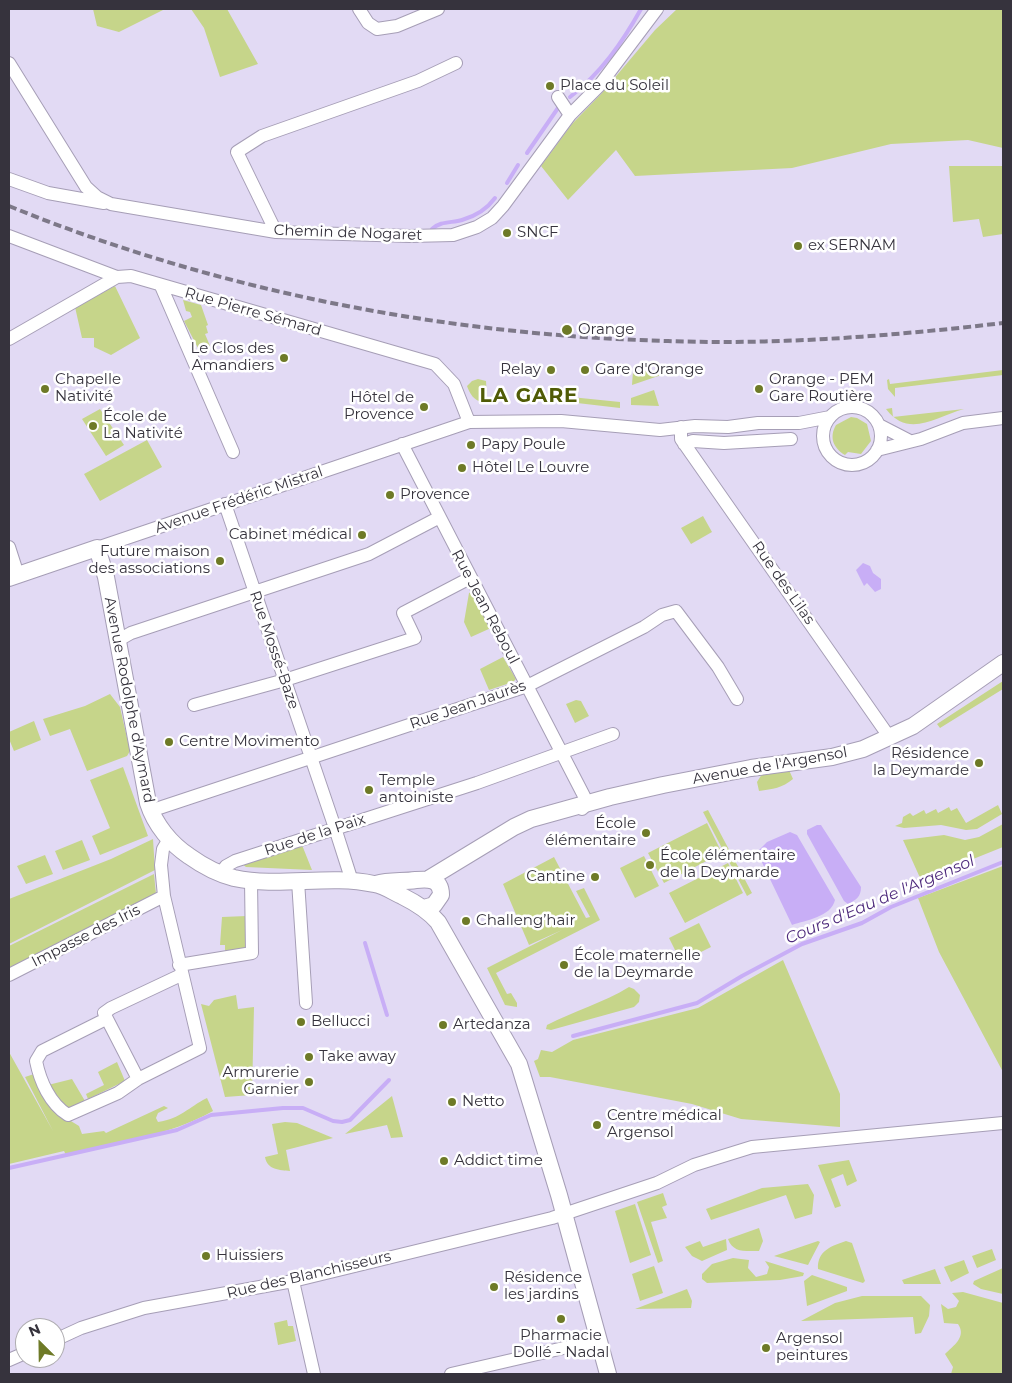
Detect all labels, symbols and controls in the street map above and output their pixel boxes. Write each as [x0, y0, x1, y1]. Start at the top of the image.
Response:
place label: Place du Soleil [560, 77, 669, 95]
marker: Place du Soleil [544, 80, 556, 92]
street label: Chemin de Nogaret [273, 221, 423, 245]
place label: SNCF [517, 224, 559, 242]
marker: SNCF [501, 227, 513, 239]
place label: ex SERNAM [808, 237, 896, 255]
marker: ex SERNAM [792, 240, 804, 252]
street label: Rue Pierre Sémard [182, 284, 324, 340]
place label: Orange [578, 321, 634, 339]
marker: Orange [560, 323, 574, 337]
place label: Le Clos des Amandiers [190, 340, 274, 375]
marker: Le Clos des Amandiers [278, 352, 290, 364]
place label: Relay [500, 361, 541, 379]
place label: Gare d'Orange [595, 361, 704, 379]
marker: Relay [545, 364, 557, 376]
marker: Gare d'Orange [579, 364, 591, 376]
place label: Chapelle Nativité [55, 371, 121, 406]
place label: Orange - PEM Gare Routière [769, 371, 874, 406]
marker: Chapelle Nativité [39, 383, 51, 395]
marker: Orange - PEM Gare Routière [753, 383, 765, 395]
district label: LA GARE [479, 384, 579, 408]
place label: Hôtel de Provence [344, 389, 414, 424]
marker: Hôtel de Provence [418, 401, 430, 413]
place label: École de La Nativité [103, 408, 183, 443]
marker: École de La Nativité [87, 420, 99, 432]
place label: Papy Poule [481, 436, 566, 454]
marker: Papy Poule [465, 439, 477, 451]
place label: Hôtel Le Louvre [472, 459, 589, 477]
marker: Hôtel Le Louvre [456, 462, 468, 474]
street label: Avenue Frédéric Mistral [153, 463, 325, 537]
place label: Provence [400, 486, 470, 504]
marker: Provence [384, 489, 396, 501]
place label: Cabinet médical [229, 526, 352, 544]
marker: Cabinet médical [356, 529, 368, 541]
street label: Rue des Lilas [748, 538, 818, 628]
place label: Future maison des associations [88, 543, 210, 578]
street label: Rue Jean Reboul [447, 547, 523, 667]
marker: Future maison des associations [214, 555, 226, 567]
street label: Rue Mossé-Baze [245, 588, 303, 712]
street label: Avenue Rodolphe d'Aymard [100, 595, 158, 805]
street label: Rue Jean Jaurès [407, 677, 529, 733]
place label: Centre Movimento [179, 733, 319, 751]
marker: Centre Movimento [163, 736, 175, 748]
street label: Avenue de l'Argensol [691, 744, 849, 788]
place label: Résidence la Deymarde [873, 745, 969, 780]
marker: Résidence la Deymarde [973, 757, 985, 769]
place label: Temple antoiniste [379, 772, 454, 807]
marker: Temple antoiniste [363, 784, 375, 796]
street label: Rue de la Paix [262, 810, 368, 860]
place label: École élémentaire [545, 815, 636, 850]
marker: École élémentaire [640, 827, 652, 839]
place label: École élémentaire de la Deymarde [660, 847, 795, 882]
water label: Cours d'Eau de l'Argensol [783, 851, 977, 949]
marker: École élémentaire de la Deymarde [644, 859, 656, 871]
place label: Cantine [526, 868, 585, 886]
marker: Cantine [589, 871, 601, 883]
street label: Impasse des Iris [29, 901, 143, 971]
place label: Challeng’hair [476, 912, 575, 930]
marker: Challeng’hair [460, 915, 472, 927]
place label: École maternelle de la Deymarde [574, 947, 701, 982]
marker: École maternelle de la Deymarde [558, 959, 570, 971]
place label: Bellucci [311, 1013, 370, 1031]
marker: Bellucci [295, 1016, 307, 1028]
place label: Artedanza [453, 1016, 531, 1034]
marker: Artedanza [437, 1019, 449, 1031]
place label: Take away [319, 1048, 396, 1066]
marker: Take away [303, 1051, 315, 1063]
place label: Armurerie Garnier [222, 1064, 299, 1099]
marker: Armurerie Garnier [303, 1076, 315, 1088]
place label: Netto [462, 1093, 504, 1111]
marker: Netto [446, 1096, 458, 1108]
place label: Centre médical Argensol [607, 1107, 722, 1142]
marker: Centre médical Argensol [591, 1119, 603, 1131]
place label: Addict time [454, 1152, 543, 1170]
marker: Addict time [438, 1155, 450, 1167]
place label: Huissiers [216, 1247, 283, 1265]
street label: Rue des Blanchisseurs [225, 1247, 393, 1303]
marker: Huissiers [200, 1250, 212, 1262]
place label: Résidence les jardins [504, 1269, 582, 1304]
marker: Résidence les jardins [488, 1281, 500, 1293]
marker: Pharmacie Dollé - Nadal [555, 1313, 567, 1325]
north arrow [15, 1318, 65, 1368]
text: N [26, 1320, 43, 1341]
place label: Pharmacie Dollé - Nadal [513, 1327, 609, 1362]
place label: Argensol peintures [776, 1330, 848, 1365]
marker: Argensol peintures [760, 1342, 772, 1354]

